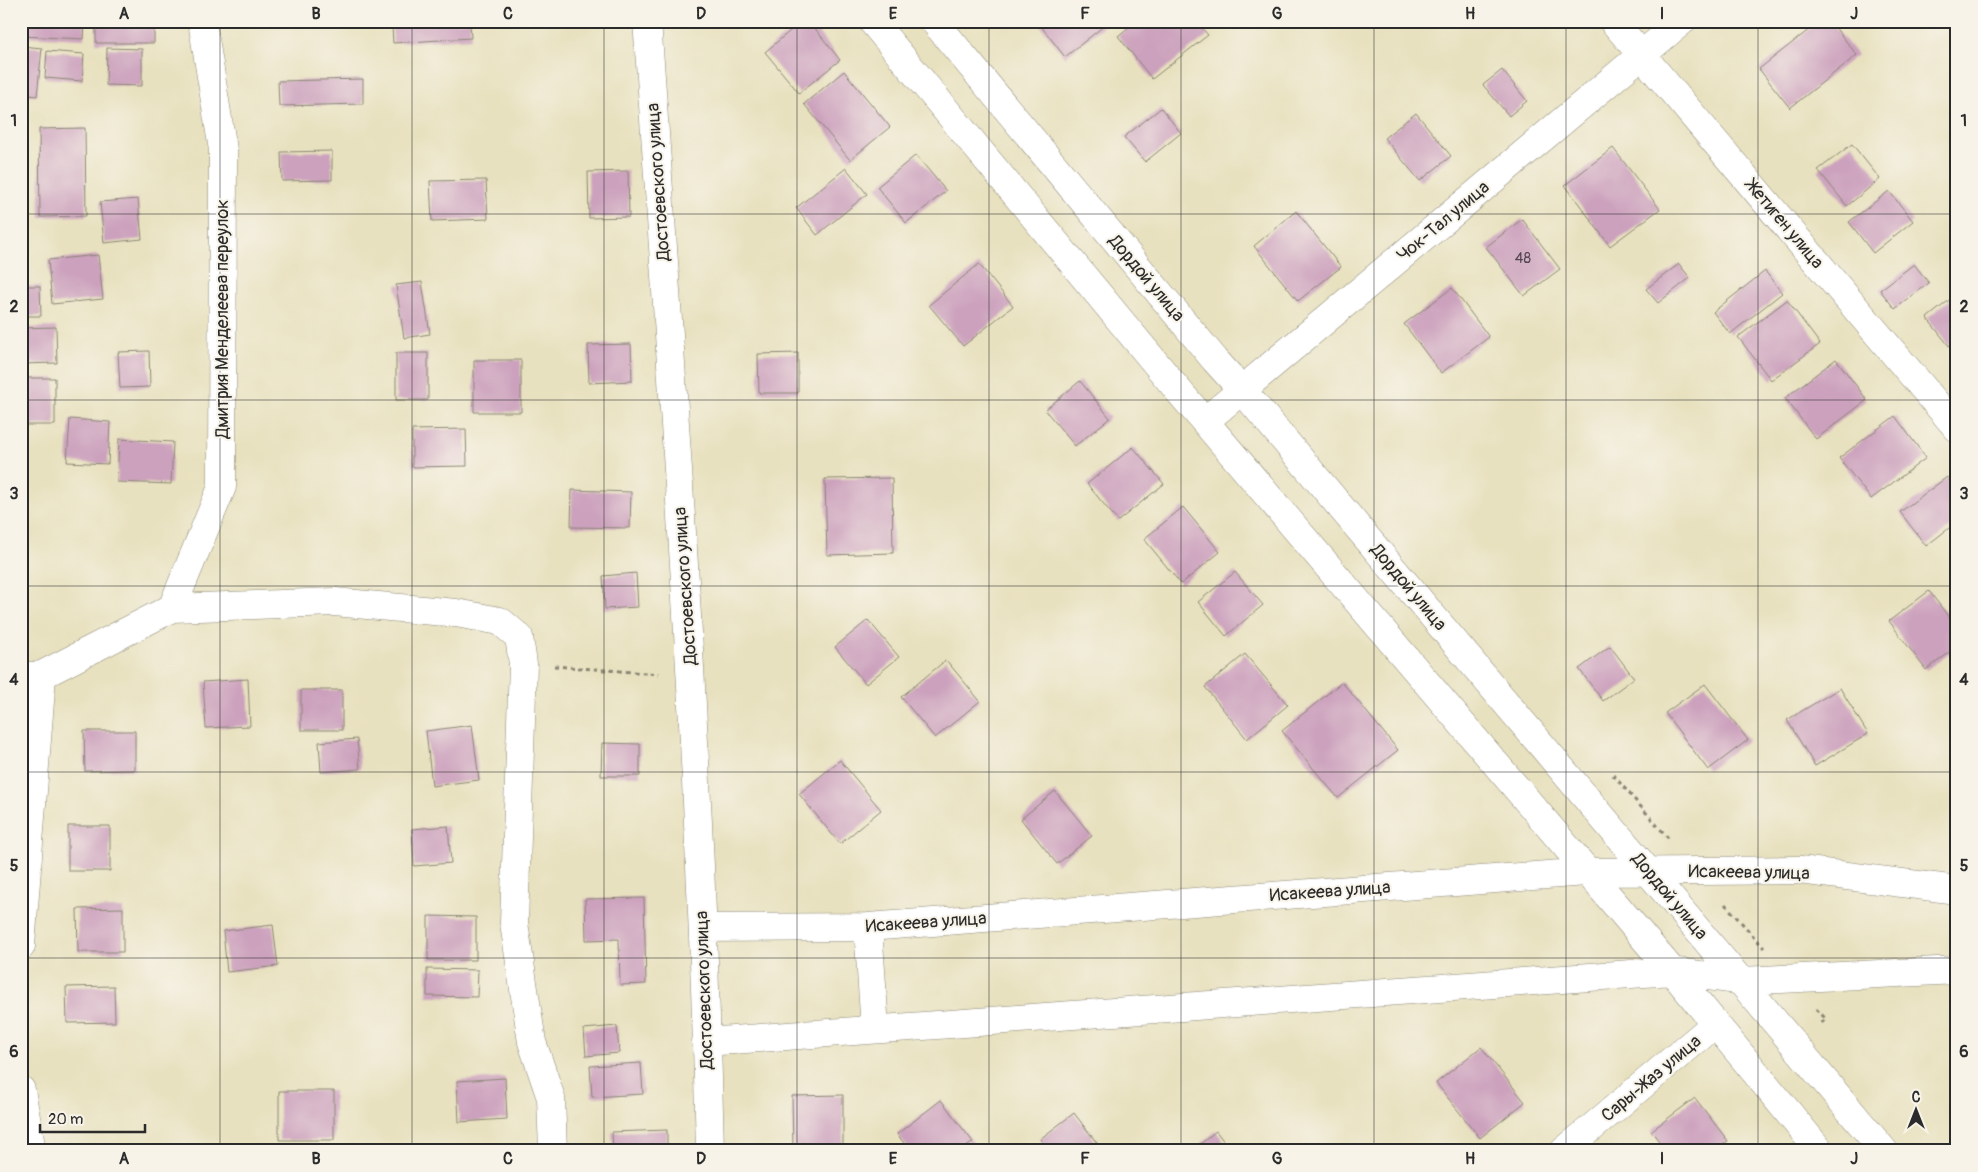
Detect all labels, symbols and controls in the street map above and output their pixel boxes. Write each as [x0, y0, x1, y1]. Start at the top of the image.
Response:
text: A [119, 4, 130, 24]
text: B [311, 4, 321, 24]
text: C [503, 4, 513, 24]
text: D [696, 4, 706, 24]
text: E [889, 4, 898, 24]
text: F [1080, 4, 1090, 24]
text: G [1272, 4, 1283, 24]
text: H [1465, 4, 1475, 24]
text: I [1660, 4, 1664, 24]
text: J [1850, 4, 1858, 24]
street label: Достоевского улица [642, 102, 676, 263]
text: 1 [11, 111, 17, 131]
text: 1 [1961, 111, 1967, 131]
street label: Жетиген улица [1739, 173, 1829, 274]
street label: Чок-Тал улица [1392, 176, 1494, 267]
street label: Дмитрия Менделеева переулок [211, 200, 234, 439]
street label: Дордой улица [1103, 229, 1190, 327]
house number: 48 [1515, 249, 1532, 268]
text: 2 [10, 297, 19, 317]
text: 2 [1960, 297, 1969, 317]
text: 3 [10, 484, 19, 504]
text: 3 [1960, 484, 1969, 504]
street label: Достоевского улица [669, 506, 703, 667]
street label: Дордой улица [1365, 538, 1452, 636]
text: 4 [9, 670, 19, 690]
text: 4 [1959, 670, 1969, 690]
street label: Дордой улица [1626, 847, 1713, 945]
text: 5 [10, 856, 19, 876]
text: 5 [1960, 856, 1969, 876]
street label: Исакеева улица [1688, 860, 1810, 885]
street label: Исакеева улица [1269, 876, 1391, 907]
street label: Исакеева улица [865, 907, 987, 938]
street label: Достоевского улица [690, 910, 719, 1070]
street label: Сары-Жаз улица [1597, 1030, 1706, 1127]
text: 6 [9, 1042, 19, 1062]
text: 6 [1959, 1042, 1969, 1062]
north arrow [1890, 1084, 1940, 1134]
text: С [1912, 1089, 1921, 1106]
scale bar [40, 1102, 145, 1134]
text: 20 m [48, 1110, 83, 1129]
text: A [119, 1149, 130, 1169]
text: B [311, 1149, 321, 1169]
text: C [503, 1149, 513, 1169]
text: D [696, 1149, 706, 1169]
text: E [889, 1149, 898, 1169]
text: F [1080, 1149, 1090, 1169]
text: G [1272, 1149, 1283, 1169]
text: H [1465, 1149, 1475, 1169]
text: I [1660, 1149, 1664, 1169]
text: J [1850, 1149, 1858, 1169]

